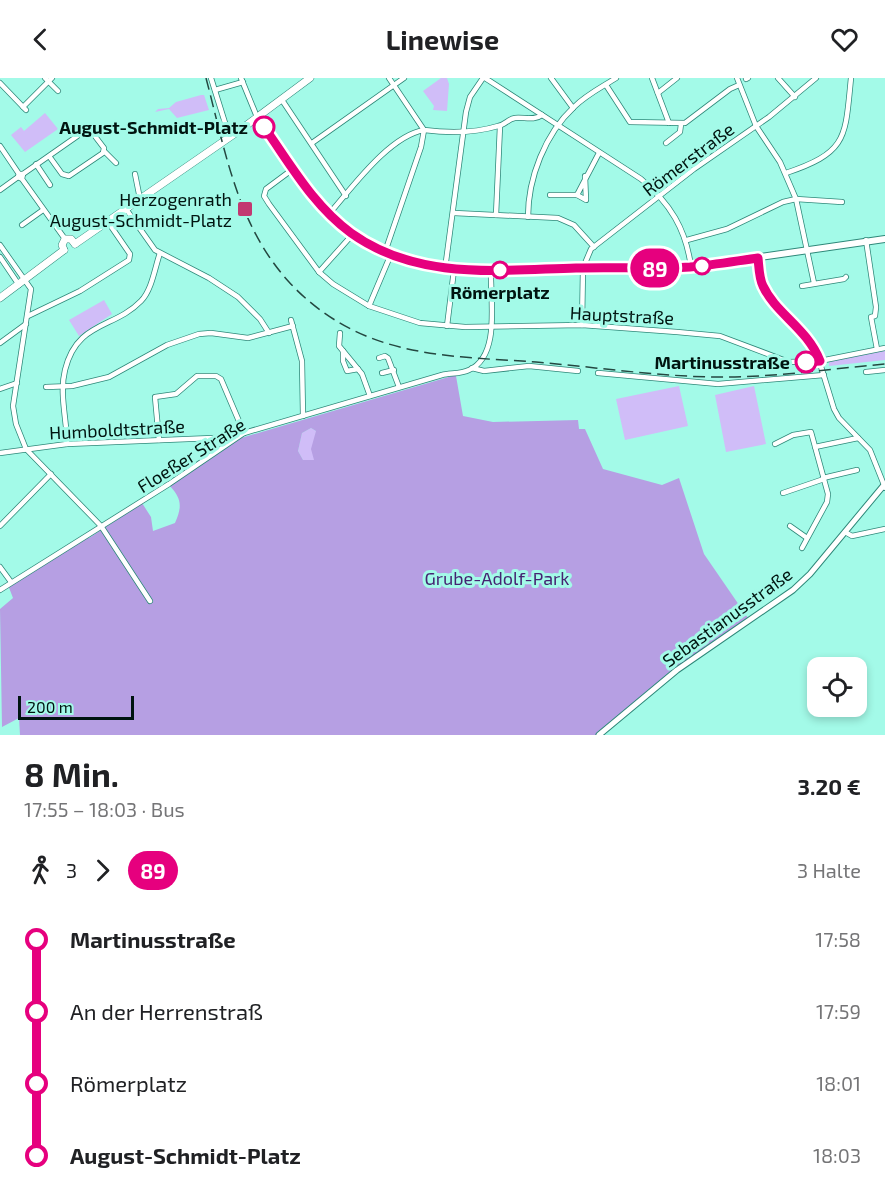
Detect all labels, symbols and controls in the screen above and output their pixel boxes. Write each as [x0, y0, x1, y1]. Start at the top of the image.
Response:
icon: back [24, 23, 57, 56]
text: Linewise [386, 23, 499, 55]
icon: heart [828, 23, 861, 56]
place label: August-Schmidt-Platz [59, 116, 248, 138]
marker: August-Schmidt-Platz [253, 116, 275, 138]
street label: Römerstraße [638, 117, 738, 201]
place label: Herzogenrath August-Schmidt-Platz [50, 188, 232, 231]
marker: Herzogenrath August-Schmidt-Platz [236, 200, 254, 218]
line badge: 89 [628, 248, 682, 288]
text: 89 [642, 256, 668, 281]
unlabelled marker [693, 257, 711, 275]
marker: Römerplatz [491, 261, 509, 279]
place label: Römerplatz [450, 281, 550, 303]
street label: Hauptstraße [569, 301, 675, 329]
place label: Martinusstraße [654, 351, 790, 373]
marker: Martinusstraße [795, 351, 817, 373]
street label: Floeßer Straße [133, 413, 249, 497]
street label: Humboldtstraße [49, 414, 185, 444]
street label: Sebastianusstraße [658, 563, 796, 671]
park label: Grube-Adolf-Park [425, 567, 569, 589]
map controls [807, 657, 867, 717]
button: locate [807, 657, 867, 717]
scale bar [18, 693, 134, 720]
text: 200 m [27, 697, 73, 716]
text: 8 Min. [24, 754, 119, 794]
text: 3.20 € [798, 773, 861, 799]
text: 17:55 – 18:03 · Bus [24, 797, 185, 821]
icon: walk [24, 854, 57, 887]
icon: forward [86, 854, 119, 887]
text: 3 [66, 858, 77, 882]
text: 89 [140, 858, 166, 883]
text: 3 Halte [797, 858, 861, 882]
text: Martinusstraße [70, 926, 236, 952]
text: 17:58 [815, 927, 861, 951]
text: An der Herrenstraß [70, 998, 263, 1024]
text: 17:59 [816, 999, 861, 1023]
text: Römerplatz [70, 1070, 187, 1096]
text: 18:01 [816, 1071, 861, 1095]
text: August-Schmidt-Platz [70, 1142, 301, 1168]
text: 18:03 [813, 1143, 861, 1167]

